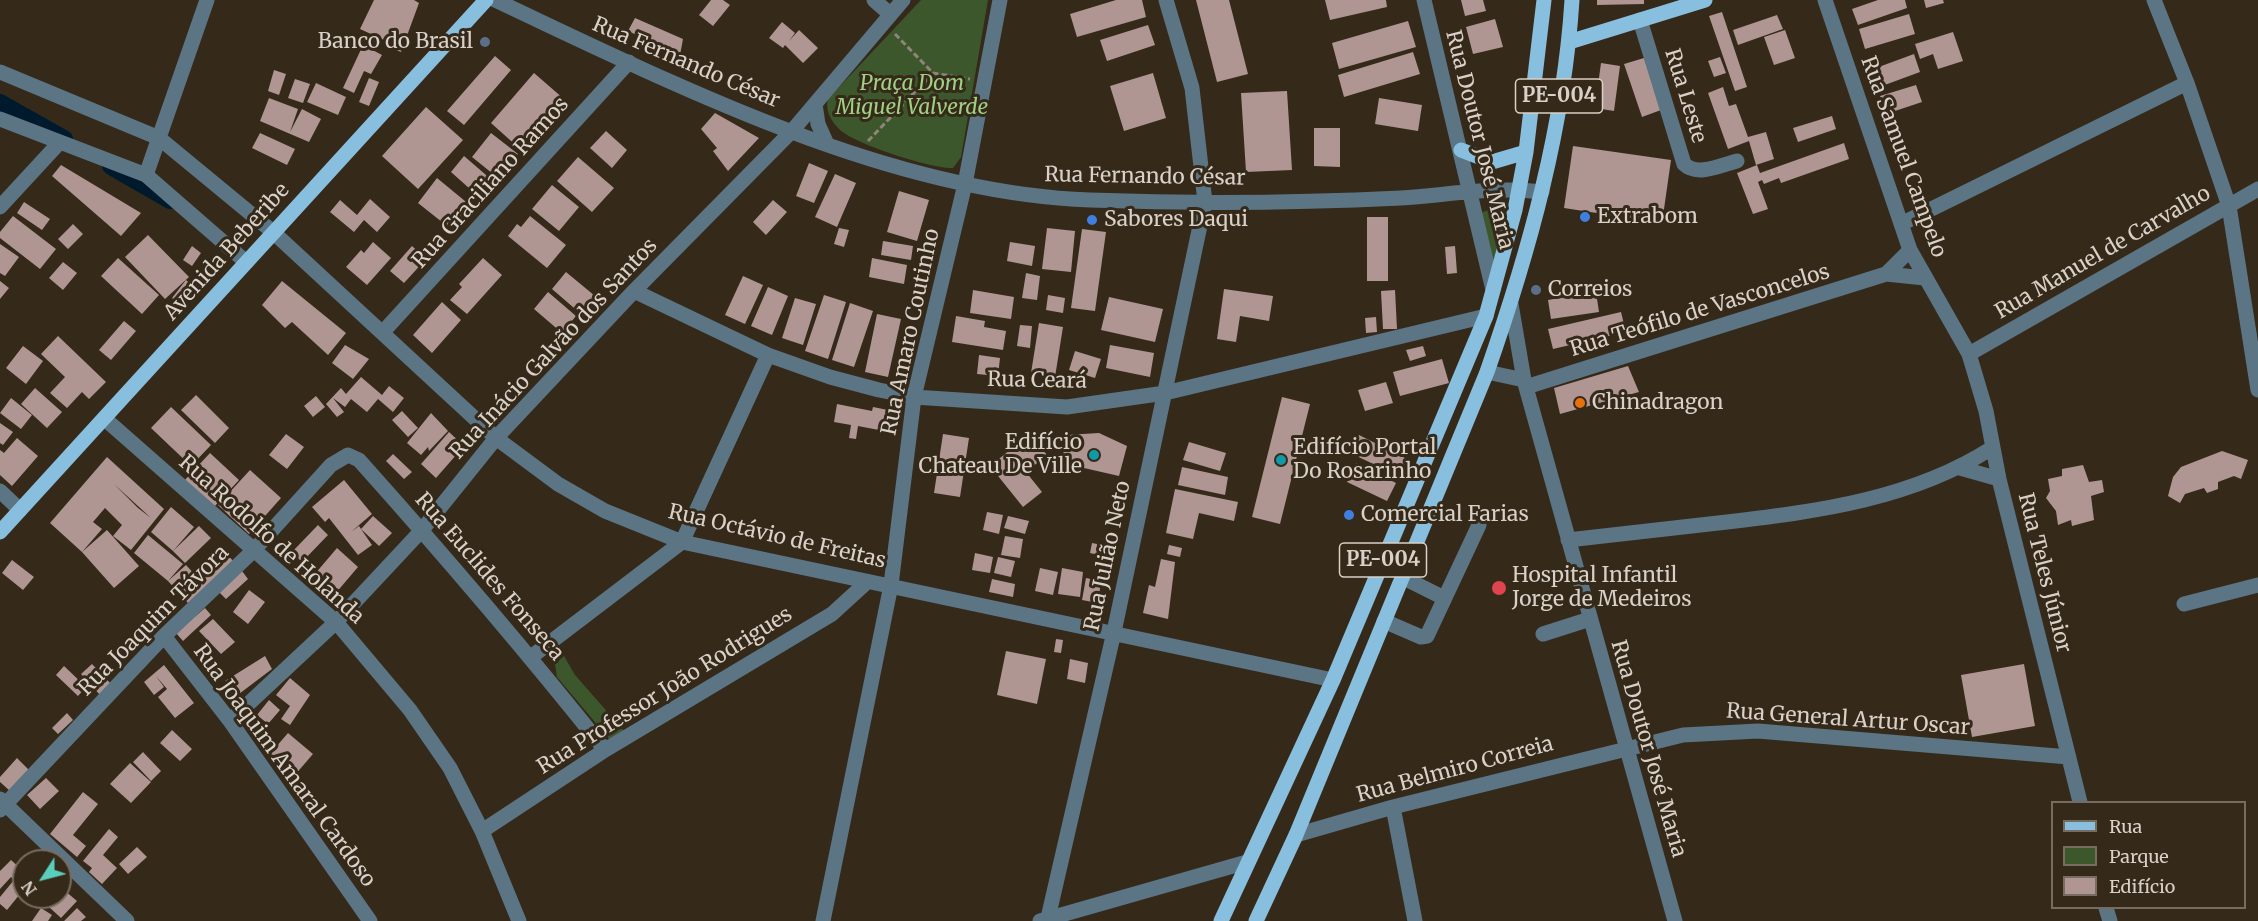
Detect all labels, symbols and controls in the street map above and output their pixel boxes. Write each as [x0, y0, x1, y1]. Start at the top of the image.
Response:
street label: Rua Fernando César [588, 12, 784, 114]
street label: Rua Doutor José Maria [1440, 28, 1518, 252]
place label: Banco do Brasil [318, 29, 473, 55]
marker: Banco do Brasil [478, 35, 492, 49]
street label: Rua Leste [1659, 46, 1711, 146]
street label: Rua Samuel Campelo [1855, 53, 1951, 261]
park label: Praça Dom Miguel Valverde [836, 71, 988, 121]
road number: PE-004 [1516, 79, 1602, 113]
street label: Rua Graciliano Ramos [408, 92, 574, 274]
street label: Rua Fernando César [1044, 163, 1246, 191]
street label: Avenida Beberibe [159, 178, 295, 326]
street label: Rua Manuel de Carvalho [1991, 181, 2215, 325]
place label: Extrabom [1597, 204, 1698, 230]
place label: Sabores Daqui [1104, 207, 1248, 233]
marker: Extrabom [1578, 210, 1592, 224]
marker: Sabores Daqui [1085, 213, 1099, 227]
street label: Rua Amaro Coutinho [877, 226, 945, 438]
street label: Rua Inácio Galvão dos Santos [445, 233, 663, 465]
street label: Rua Teófilo de Vasconcelos [1567, 259, 1833, 363]
place label: Correios [1548, 277, 1632, 303]
marker: Correios [1529, 283, 1543, 297]
street label: Rua Ceará [987, 368, 1087, 394]
place label: Chinadragon [1592, 390, 1723, 416]
marker: Chinadragon [1573, 396, 1587, 410]
place label: Edifício Chateau De Ville [919, 430, 1082, 480]
place label: Edifício Portal Do Rosarinho [1293, 435, 1436, 485]
marker: Edifício Chateau De Ville [1087, 448, 1101, 462]
street label: Rua Rodolfo de Holanda [173, 450, 369, 630]
marker: Edifício Portal Do Rosarinho [1274, 453, 1288, 467]
street label: Rua Julião Neto [1080, 479, 1136, 633]
street label: Rua Euclides Fonseca [409, 488, 569, 666]
street label: Rua Teles Júnior [2012, 490, 2076, 656]
street label: Rua Octávio de Freitas [666, 500, 888, 574]
place label: Comercial Farias [1361, 502, 1529, 528]
marker: Comercial Farias [1342, 508, 1356, 522]
street label: Rua Joaquim Távora [74, 541, 234, 701]
road number: PE-004 [1340, 543, 1426, 577]
place label: Hospital Infantil Jorge de Medeiros [1512, 563, 1691, 613]
marker: Hospital Infantil Jorge de Medeiros [1490, 579, 1508, 597]
street label: Rua Professor João Rodrigues [533, 602, 797, 780]
street label: Rua Doutor José Maria [1605, 637, 1691, 861]
street label: Rua Joaquim Amaral Cardoso [188, 640, 380, 892]
street label: Rua General Artur Oscar [1725, 699, 1971, 741]
street label: Rua Belmiro Correia [1354, 732, 1556, 808]
legend [2051, 801, 2246, 909]
text: Rua [2109, 815, 2142, 838]
text: Parque [2109, 845, 2169, 868]
north arrow [12, 849, 72, 909]
text: Edifício [2109, 875, 2175, 898]
text: N [17, 877, 41, 899]

